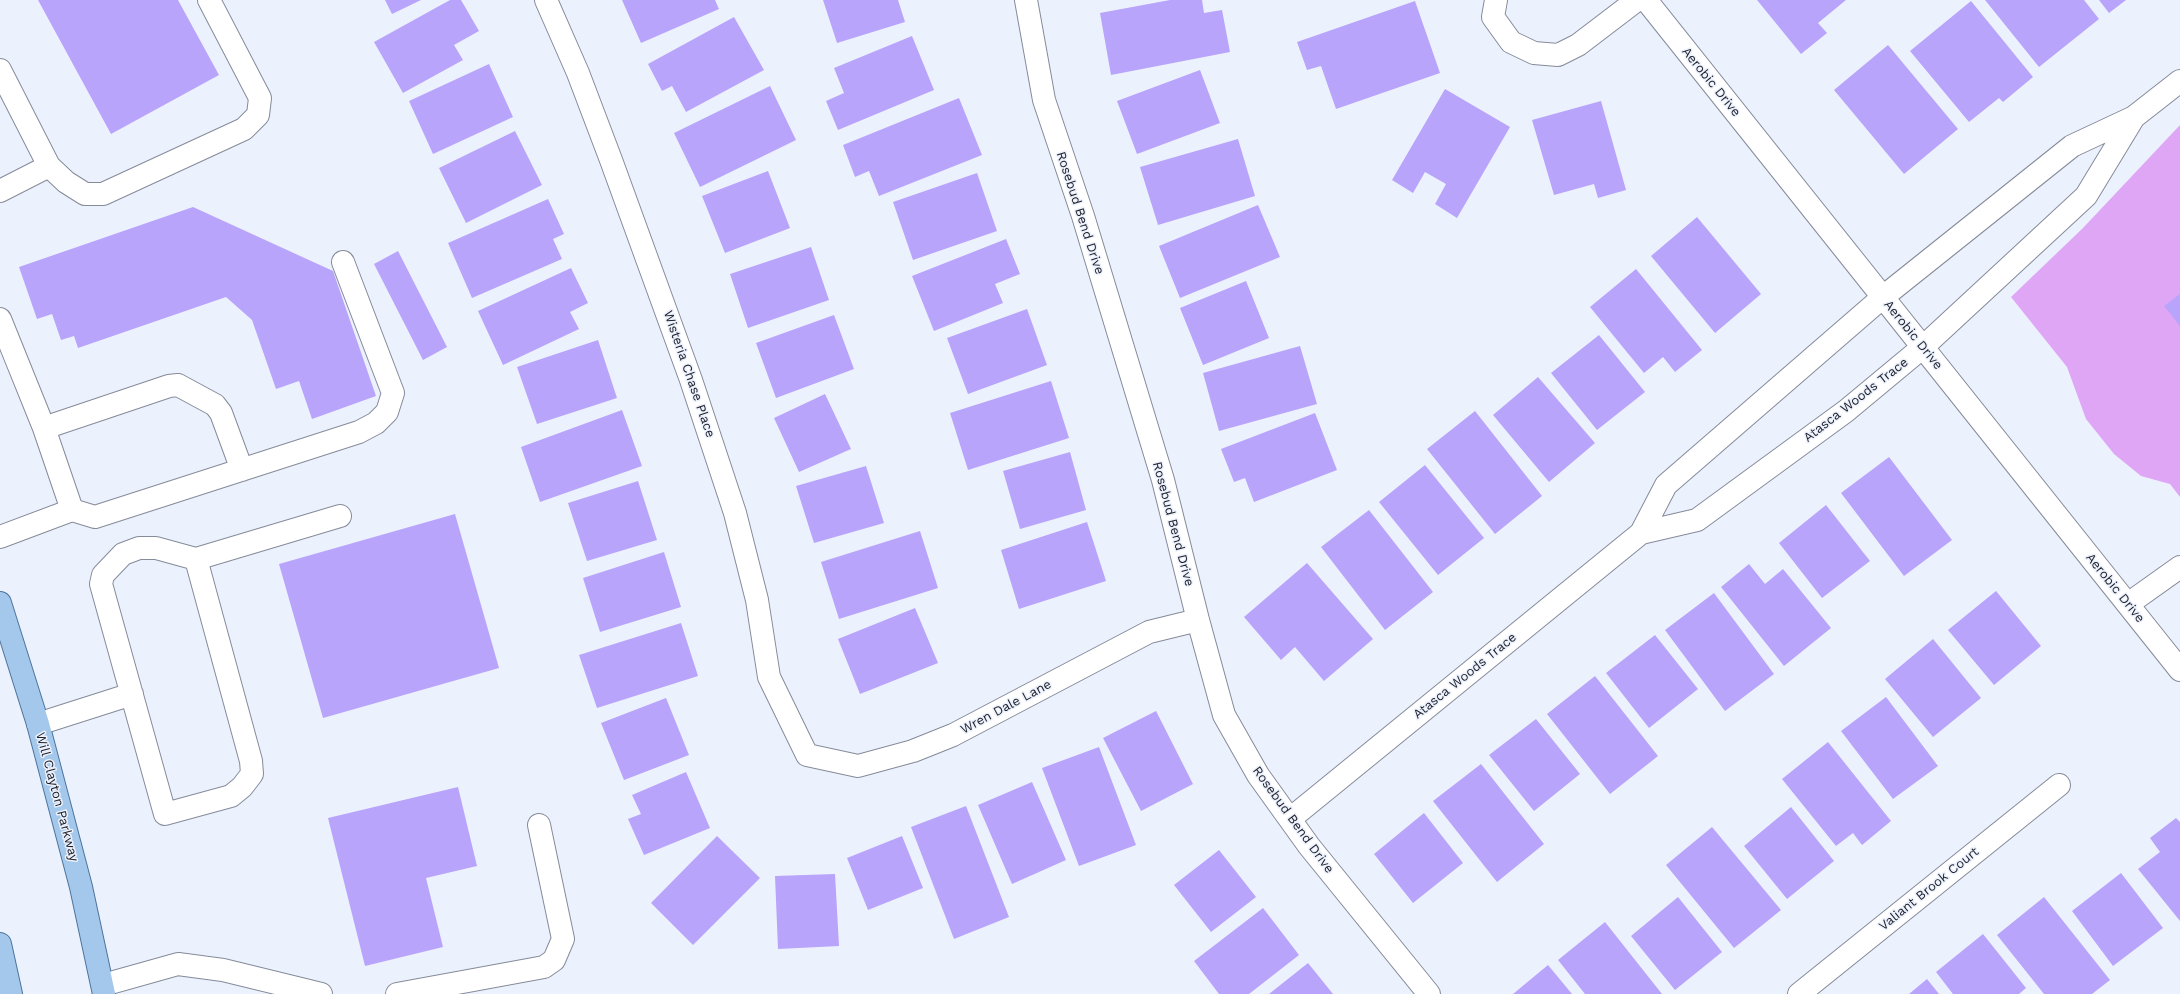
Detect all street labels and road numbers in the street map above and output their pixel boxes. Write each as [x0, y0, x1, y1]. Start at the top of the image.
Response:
street label: Aerobic Drive [1678, 44, 1744, 120]
street label: Rosebud Bend Drive [1053, 150, 1107, 276]
street label: Aerobic Drive [1880, 297, 1946, 373]
street label: Wisteria Chase Place [660, 308, 718, 440]
street label: Atasca Woods Trace [1801, 354, 1911, 446]
street label: Rosebud Bend Drive [1149, 460, 1197, 588]
street label: Aerobic Drive [2082, 550, 2148, 626]
street label: Atasca Woods Trace [1410, 630, 1520, 722]
street label: Wren Dale Lane [958, 677, 1054, 737]
street label: Will Clayton Parkway [32, 731, 82, 863]
street label: Rosebud Bend Drive [1249, 764, 1337, 876]
street label: Valiant Brook Court [1876, 844, 1982, 934]

